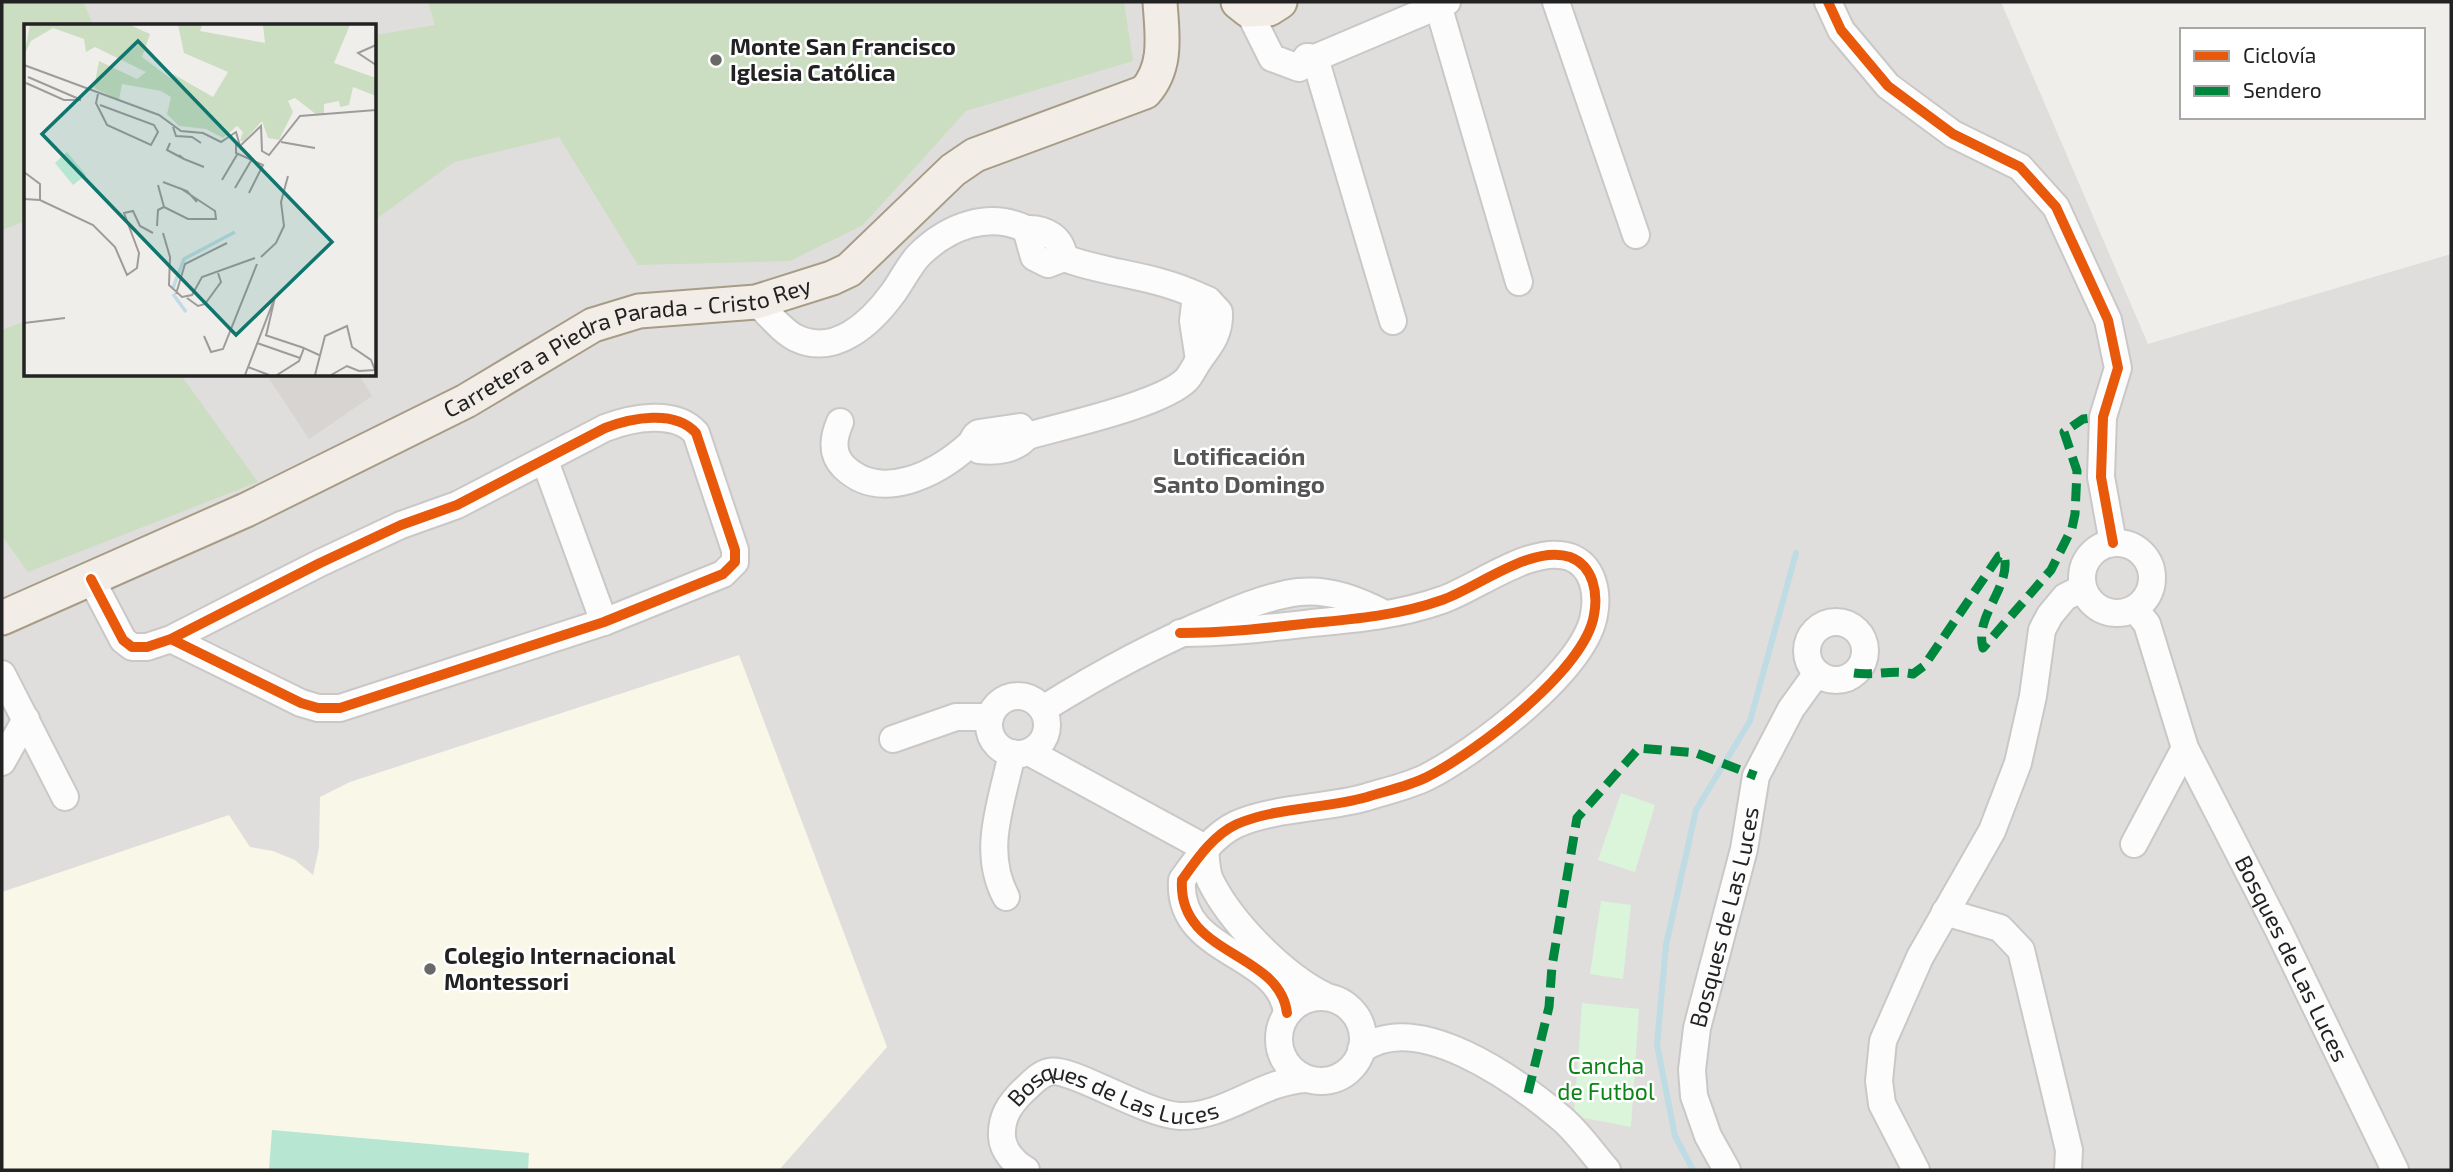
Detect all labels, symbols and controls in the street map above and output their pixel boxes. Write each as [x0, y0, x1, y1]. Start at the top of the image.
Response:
inset map [24, 24, 376, 376]
legend [2180, 28, 2425, 119]
place label: Monte San Francisco Iglesia Católica [730, 32, 956, 86]
text: Ciclovía [2243, 42, 2316, 67]
marker: Monte San Francisco Iglesia Católica [708, 52, 724, 68]
text: Sendero [2243, 77, 2322, 102]
street label: Carretera a Piedra Parada - Cristo Rey [438, 270, 814, 423]
district label: Lotificación Santo Domingo [1153, 441, 1325, 498]
street label: Bosques de Las Luces [1683, 805, 1764, 1030]
street label: Bosques de Las Luces [2230, 850, 2355, 1066]
place label: Colegio Internacional Montessori [444, 941, 676, 995]
marker: Colegio Internacional Montessori [422, 961, 438, 977]
park label: Cancha de Futbol [1557, 1051, 1655, 1105]
street label: Bosques de Las Luces [1001, 1056, 1222, 1129]

